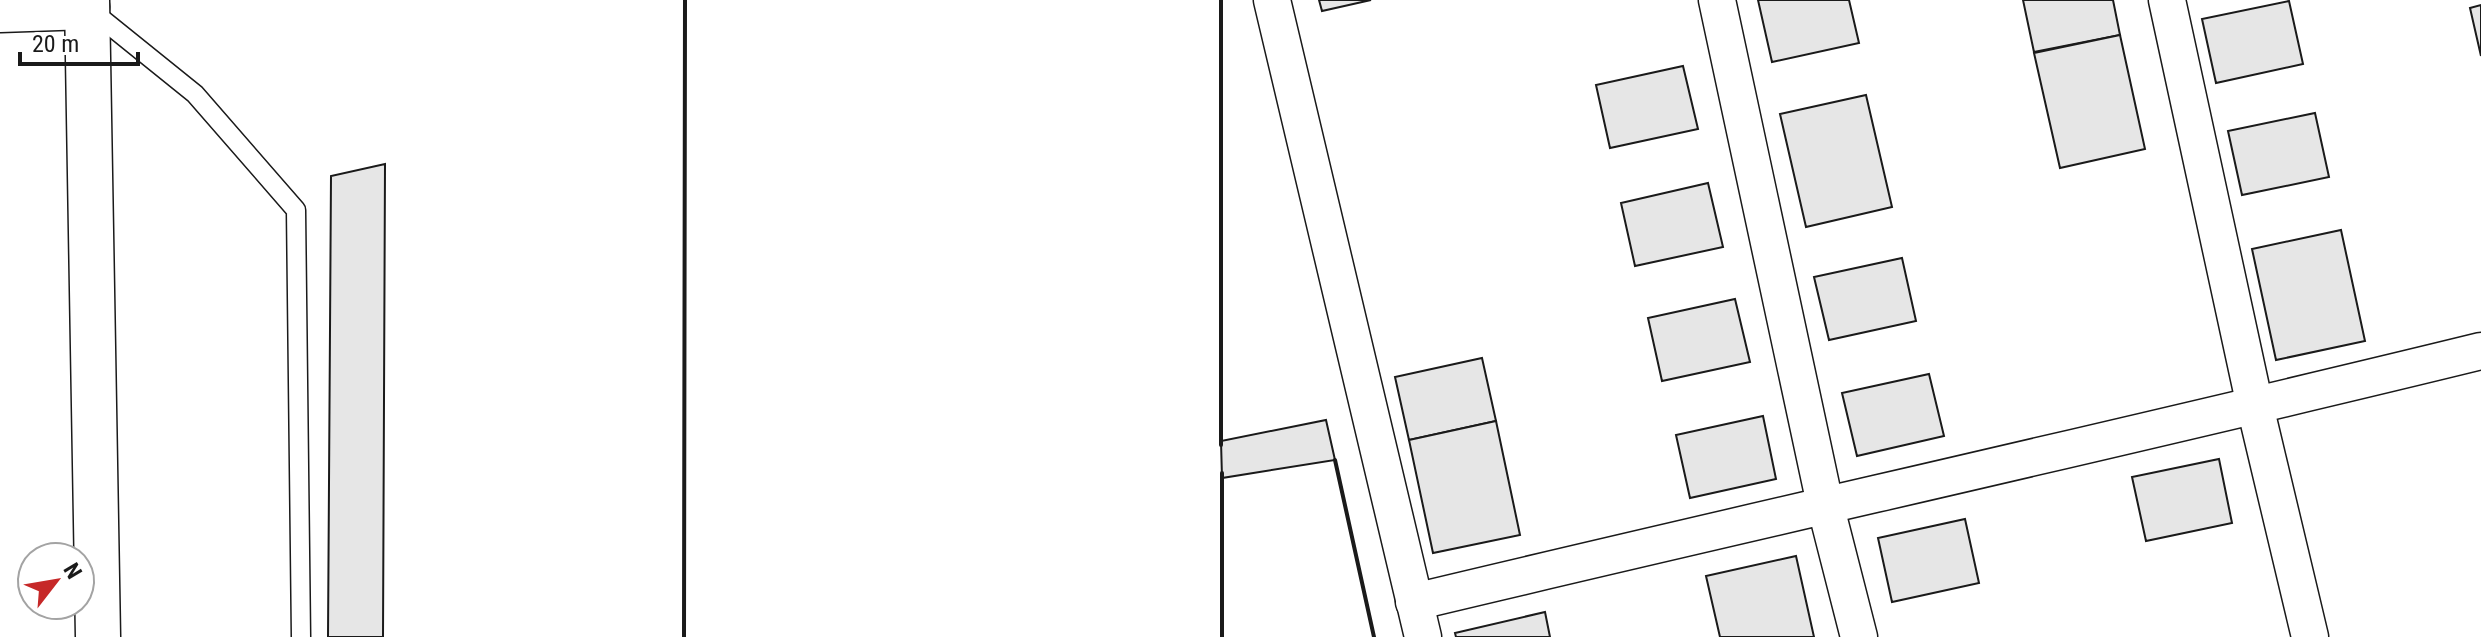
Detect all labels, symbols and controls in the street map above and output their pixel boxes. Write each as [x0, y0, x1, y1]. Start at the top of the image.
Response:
scale bar [20, 16, 138, 66]
text: 20 m [32, 30, 79, 58]
north arrow [16, 541, 96, 621]
text: N [59, 559, 87, 583]

